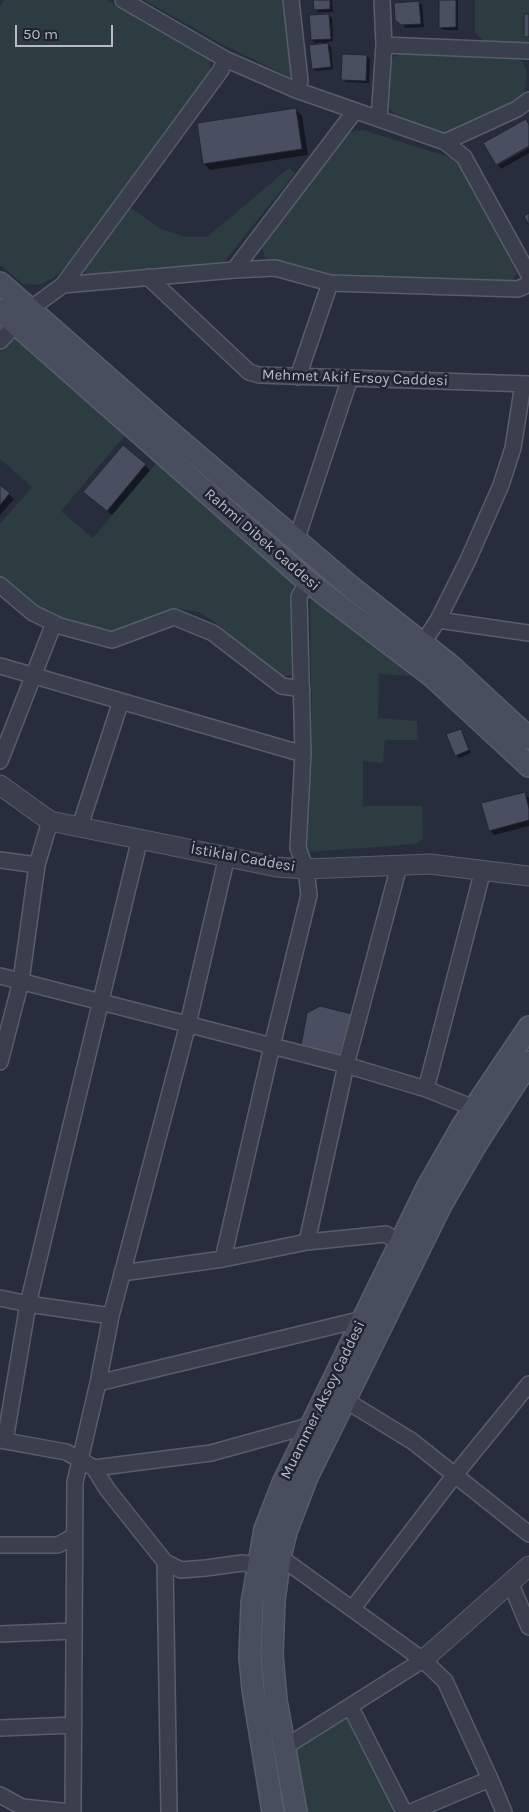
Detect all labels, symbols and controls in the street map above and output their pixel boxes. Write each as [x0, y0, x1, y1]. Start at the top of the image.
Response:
scale bar [18, 15, 115, 47]
text: 50 m [23, 25, 58, 43]
street label: Mehmet Akif Ersoy Caddesi [262, 366, 448, 390]
street label: Rahmi Dibek Caddesi [201, 485, 323, 595]
street label: İstiklal Caddesi [189, 840, 297, 876]
street label: Muammer Aksoy Caddesi [277, 1318, 369, 1482]

